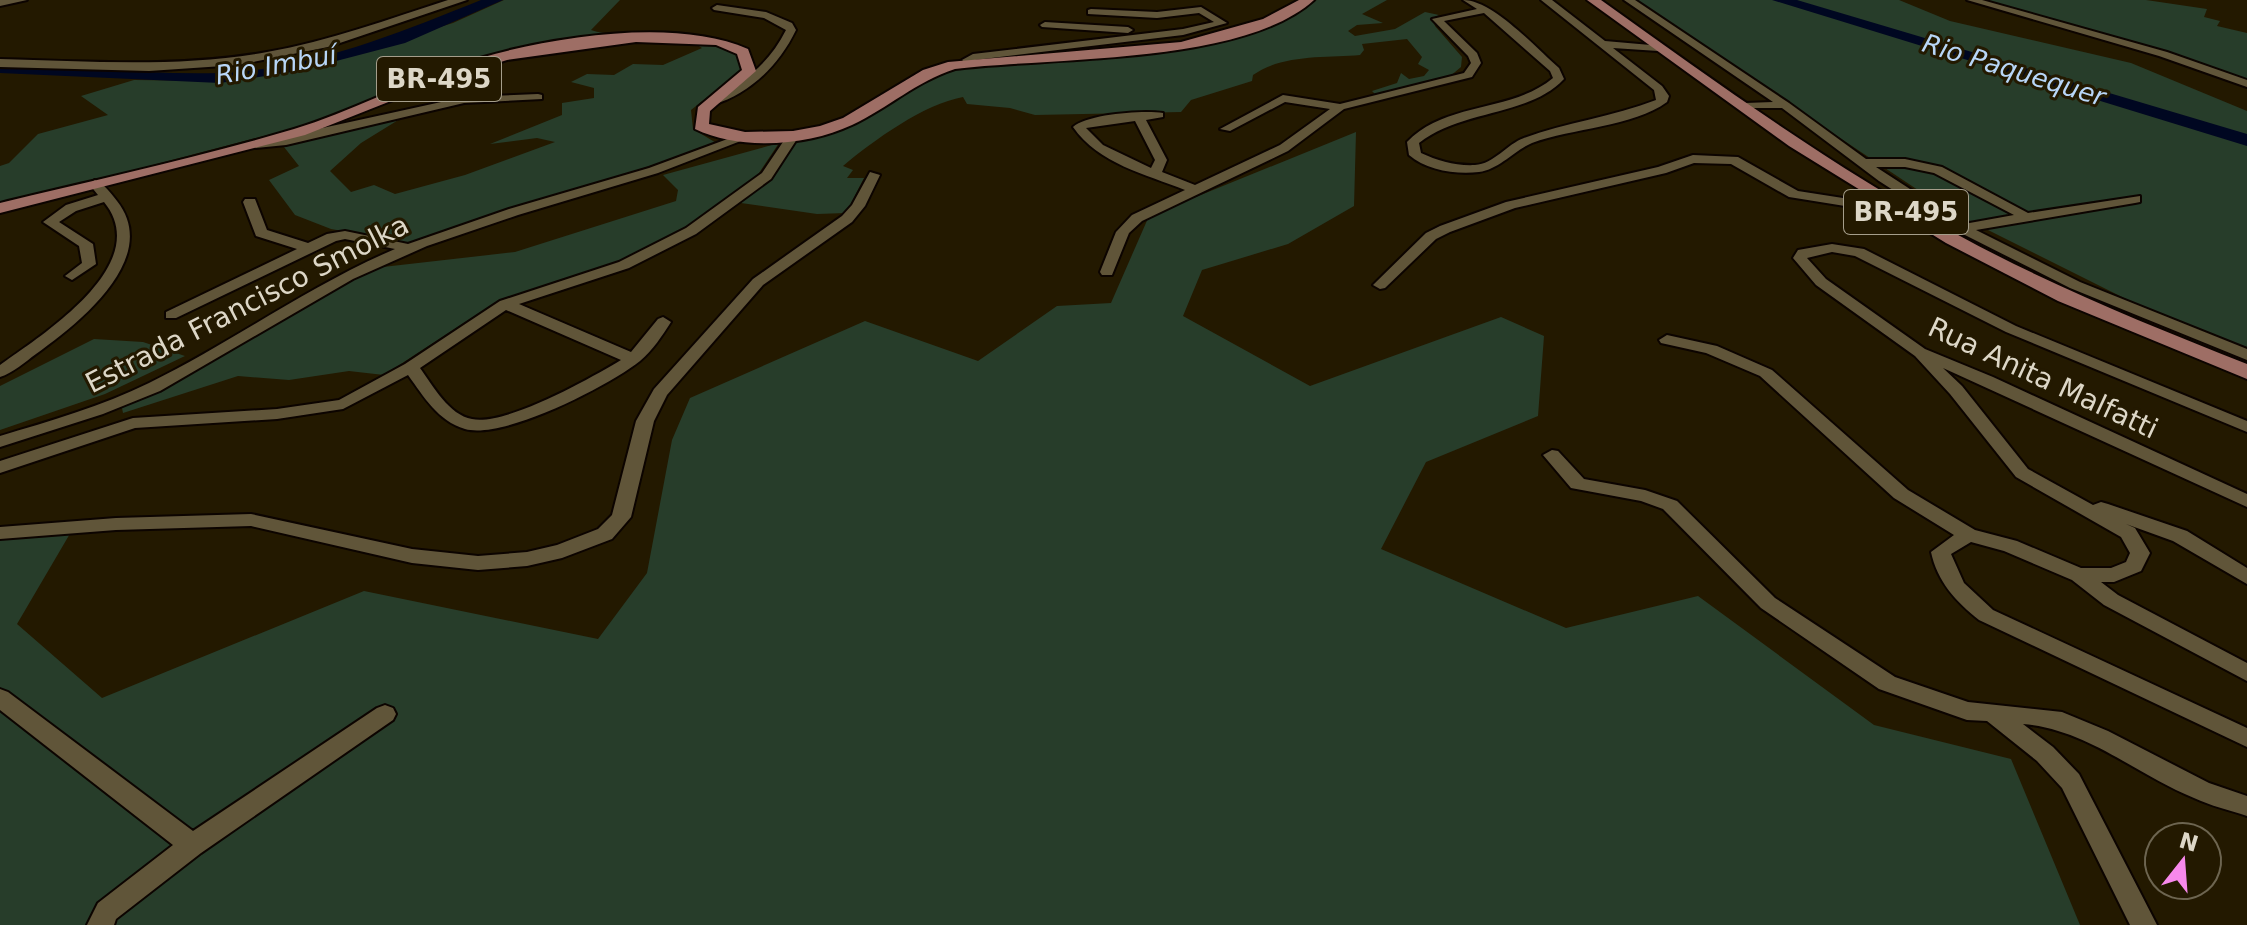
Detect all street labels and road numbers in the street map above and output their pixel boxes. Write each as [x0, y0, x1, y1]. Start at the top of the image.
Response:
road number: BR-495 [377, 57, 501, 101]
road number: BR-495 [1844, 190, 1968, 234]
street label: Estrada Francisco Smolka [80, 208, 414, 400]
street label: Rua Anita Malfatti [1923, 310, 2163, 446]

